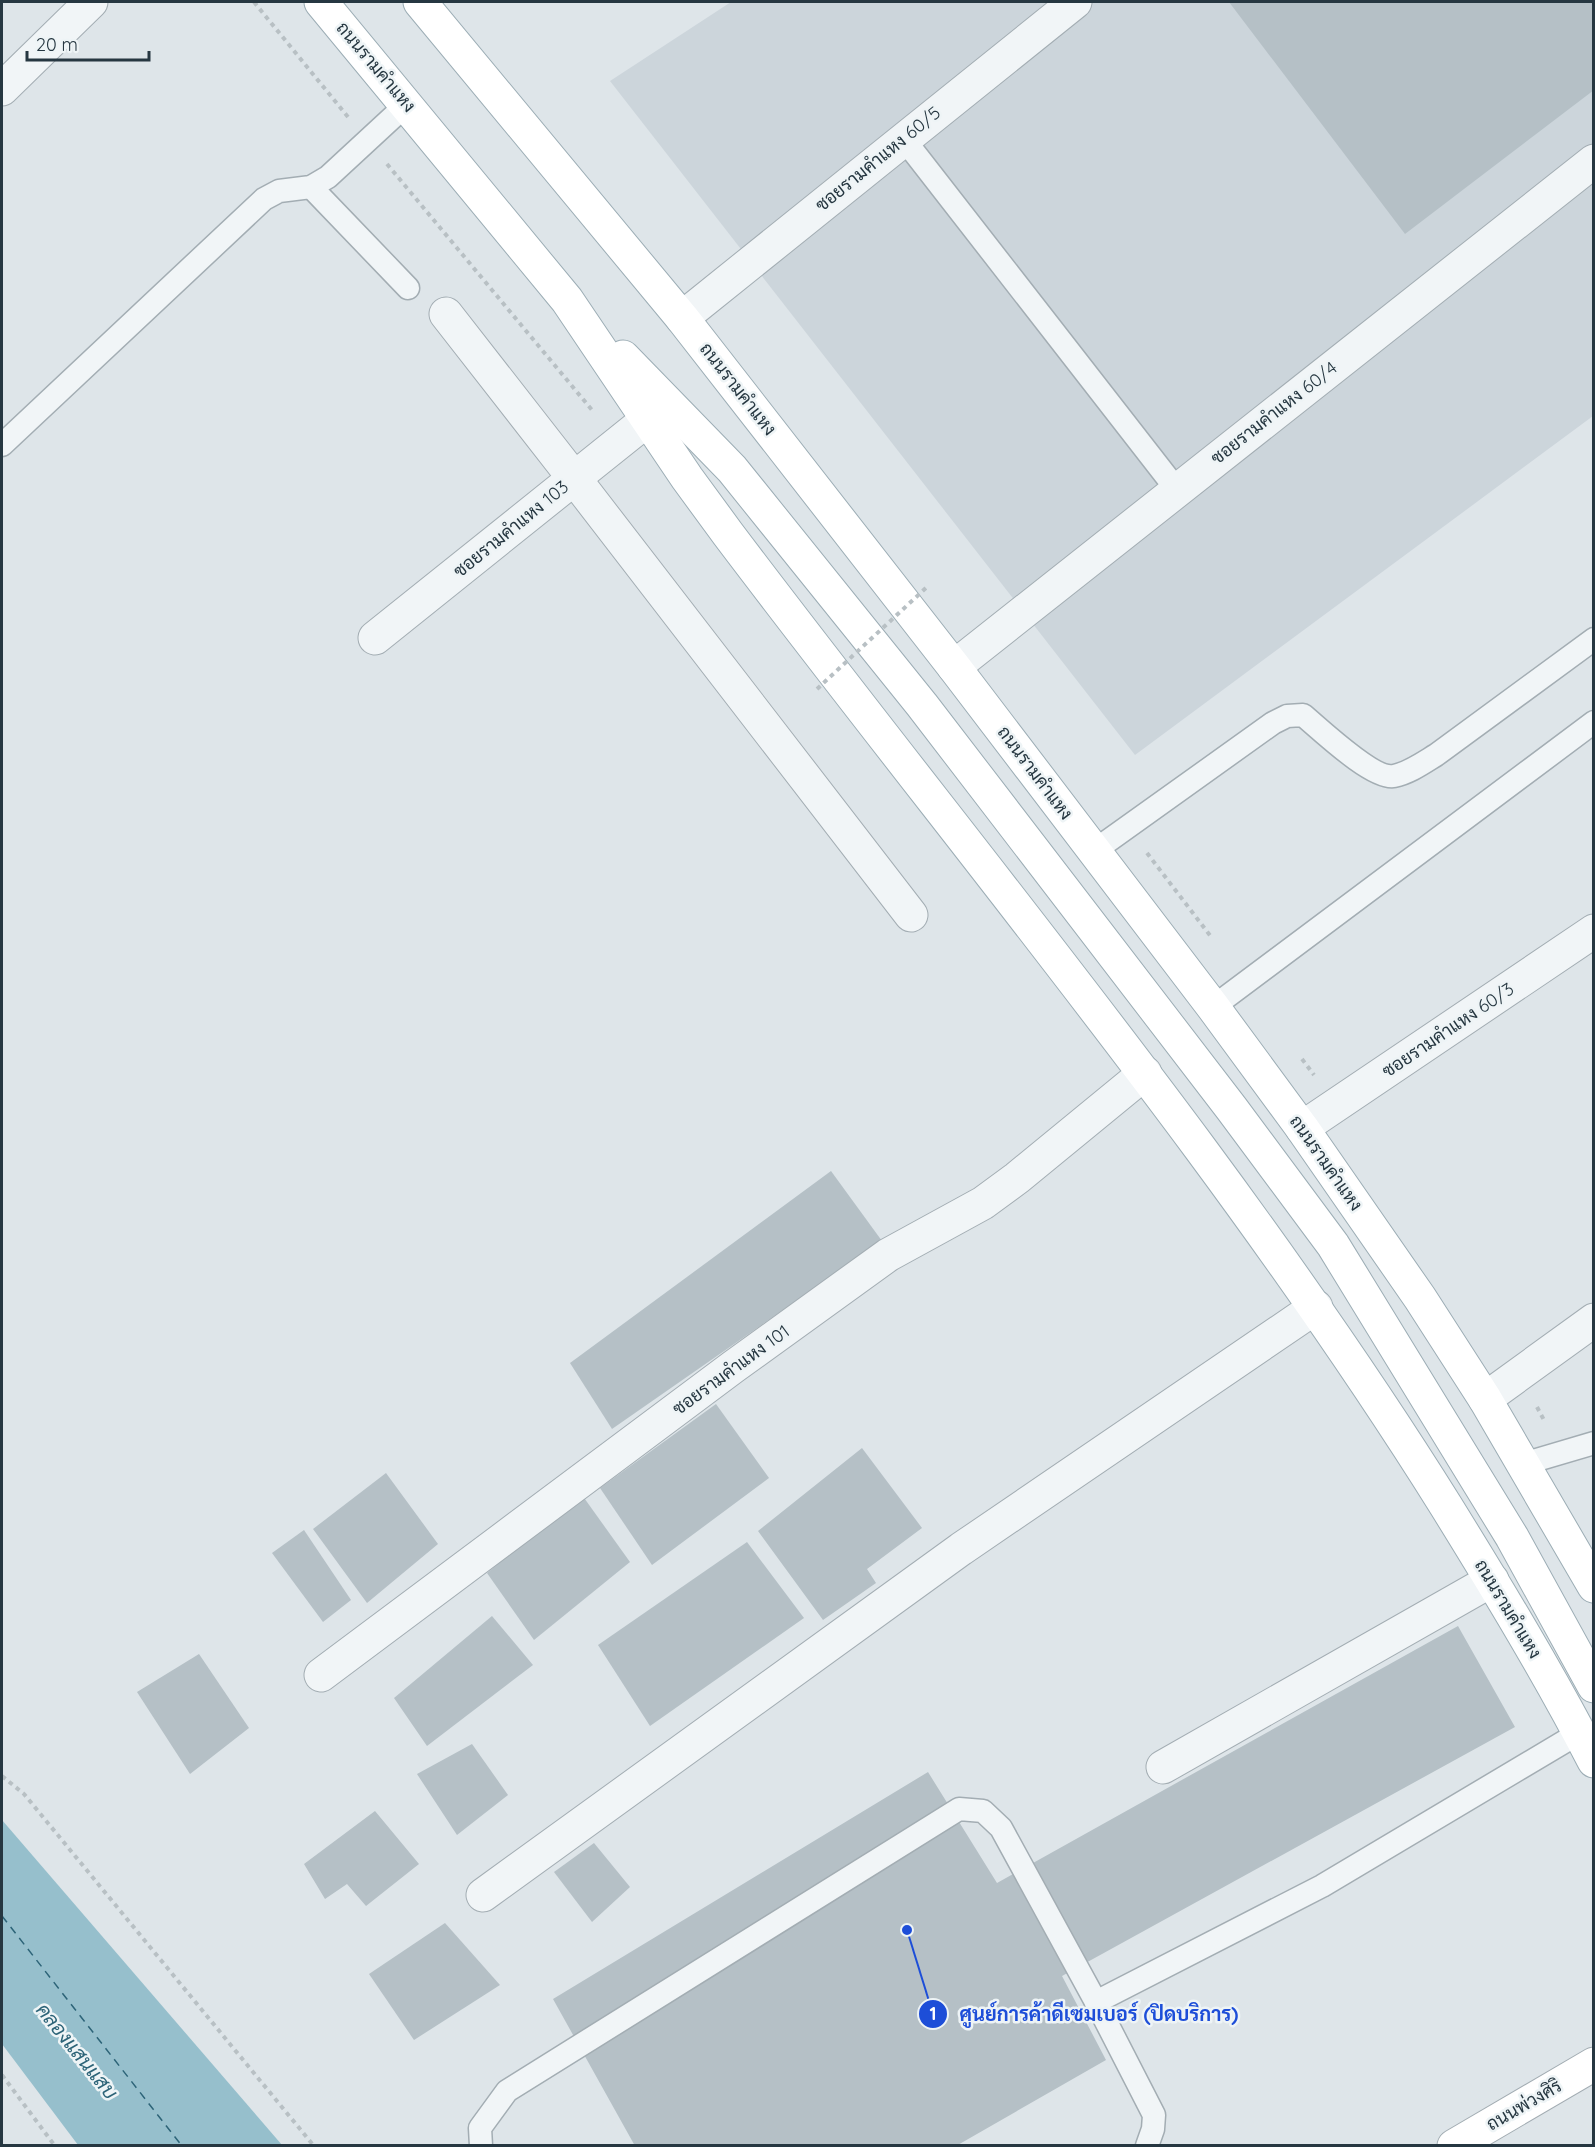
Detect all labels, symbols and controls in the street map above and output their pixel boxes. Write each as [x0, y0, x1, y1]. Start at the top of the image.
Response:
street label: ถนนรามคำแหง [332, 17, 421, 117]
scale bar [27, 24, 148, 62]
text: 20 m [36, 33, 78, 56]
street label: ซอยรามคำแหง 60/5 [810, 101, 945, 216]
street label: ถนนรามคำแหง [695, 338, 782, 440]
street label: ซอยรามคำแหง 60/4 [1206, 356, 1342, 469]
street label: ซอยรามคำแหง 103 [448, 475, 573, 582]
street label: ถนนรามคำแหง [993, 721, 1078, 824]
street label: ซอยรามคำแหง 60/3 [1377, 977, 1518, 1082]
street label: ถนนรามคำแหง [1285, 1110, 1368, 1215]
street label: ซอยรามคำแหง 101 [668, 1319, 794, 1420]
street label: ถนนรามคำแหง [1470, 1555, 1547, 1662]
callout: ศูนย์การค้าดีเซมเบอร์ (ปิดบริการ) [918, 1995, 1251, 2033]
water label: คลองแสนแสบ [31, 1998, 124, 2104]
text: ศูนย์การค้าดีเซมเบอร์ (ปิดบริการ) [960, 2001, 1238, 2028]
text: 1 [929, 2002, 937, 2025]
street label: ถนนพ่วงศิริ [1482, 2074, 1566, 2135]

